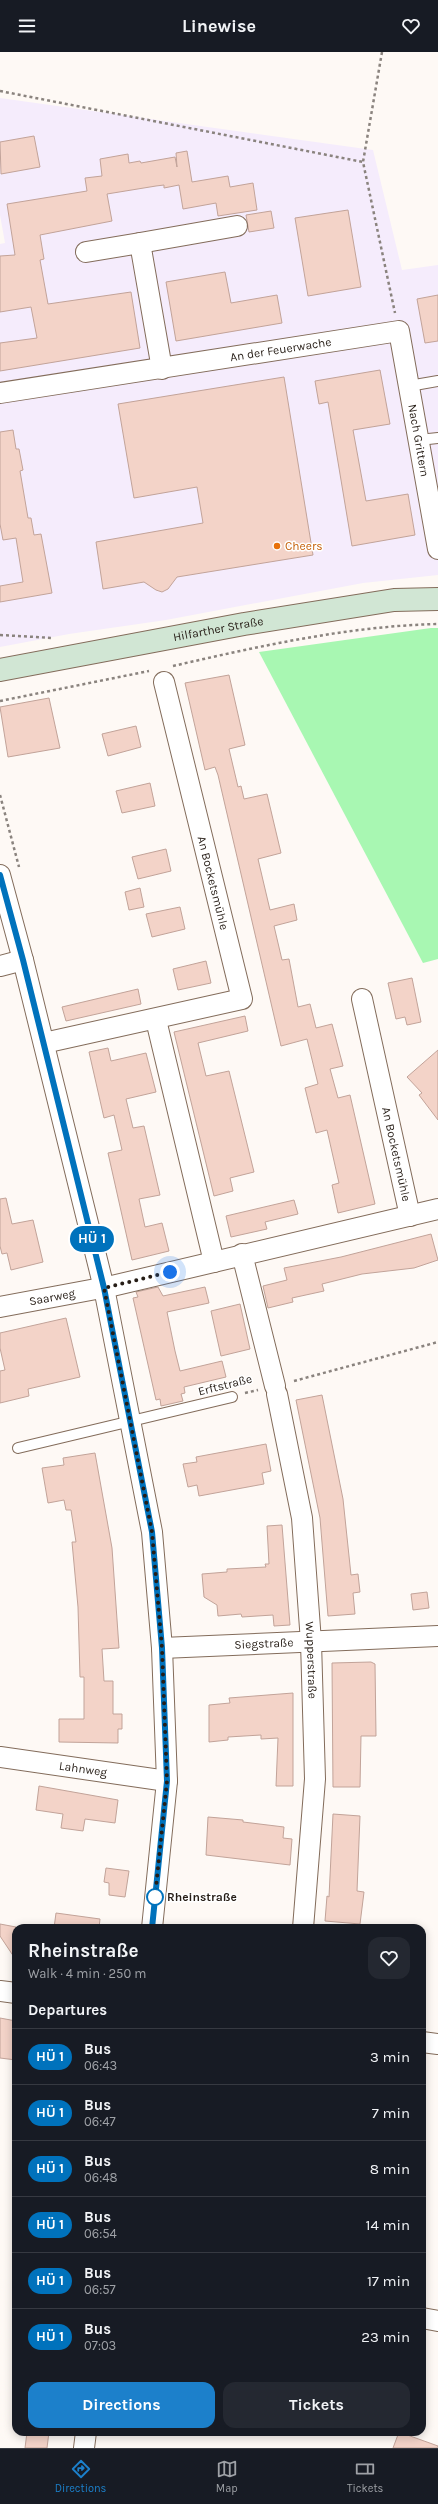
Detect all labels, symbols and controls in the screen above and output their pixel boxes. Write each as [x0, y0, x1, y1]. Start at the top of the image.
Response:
icon: menu [16, 15, 38, 37]
text: Linewise [182, 15, 256, 37]
icon: heart [400, 15, 422, 37]
street label: An der Feuerwache [229, 335, 332, 364]
street label: Nach Grittern [405, 403, 432, 478]
place label: Cheers [285, 539, 323, 553]
marker: Cheers [272, 541, 282, 551]
street label: Hilfarther Straße [172, 614, 264, 644]
street label: An Bocketsmühle [195, 835, 231, 931]
street label: An Bocketsmühle [379, 1106, 414, 1203]
line badge: HÜ 1 [64, 1226, 120, 1252]
text: HÜ 1 [78, 1230, 106, 1247]
your location [160, 1262, 180, 1282]
street label: Saarweg [28, 1286, 76, 1308]
street label: Erftstraße [197, 1372, 253, 1398]
street label: Wupperstraße [303, 1621, 320, 1699]
street label: Siegstraße [234, 1635, 294, 1652]
street label: Lahnweg [58, 1759, 108, 1779]
marker: Rheinstraße [146, 1888, 164, 1906]
place label: Rheinstraße [167, 1890, 237, 1904]
button: heart [368, 1937, 410, 1979]
text: Rheinstraße [28, 1940, 139, 1962]
text: Walk · 4 min · 250 m [28, 1966, 146, 1981]
text: Departures [28, 2001, 107, 2019]
text: Bus [84, 2040, 111, 2058]
text: HÜ 1 [36, 2048, 64, 2065]
text: 3 min [370, 2048, 410, 2066]
text: 06:43 [84, 2058, 117, 2073]
text: Bus [84, 2096, 111, 2114]
text: HÜ 1 [36, 2104, 64, 2121]
text: 7 min [372, 2104, 410, 2122]
text: 06:47 [84, 2114, 116, 2129]
text: Bus [84, 2152, 111, 2170]
text: HÜ 1 [36, 2160, 64, 2177]
text: 8 min [370, 2160, 410, 2178]
text: 06:48 [84, 2170, 117, 2185]
text: Bus [84, 2208, 111, 2226]
text: HÜ 1 [36, 2216, 64, 2233]
text: 14 min [366, 2216, 410, 2234]
text: 06:54 [84, 2226, 117, 2241]
text: Bus [84, 2264, 111, 2282]
text: HÜ 1 [36, 2272, 64, 2289]
text: 17 min [367, 2272, 410, 2290]
text: 06:57 [84, 2282, 116, 2297]
text: Bus [84, 2320, 111, 2338]
text: HÜ 1 [36, 2328, 64, 2345]
text: 23 min [361, 2328, 410, 2346]
text: 07:03 [84, 2338, 116, 2353]
button: Directions [28, 2382, 215, 2428]
button: Tickets [223, 2382, 410, 2428]
tab: Directions [55, 2458, 106, 2495]
tab: Map [216, 2458, 238, 2495]
tab: Tickets [347, 2458, 383, 2495]

